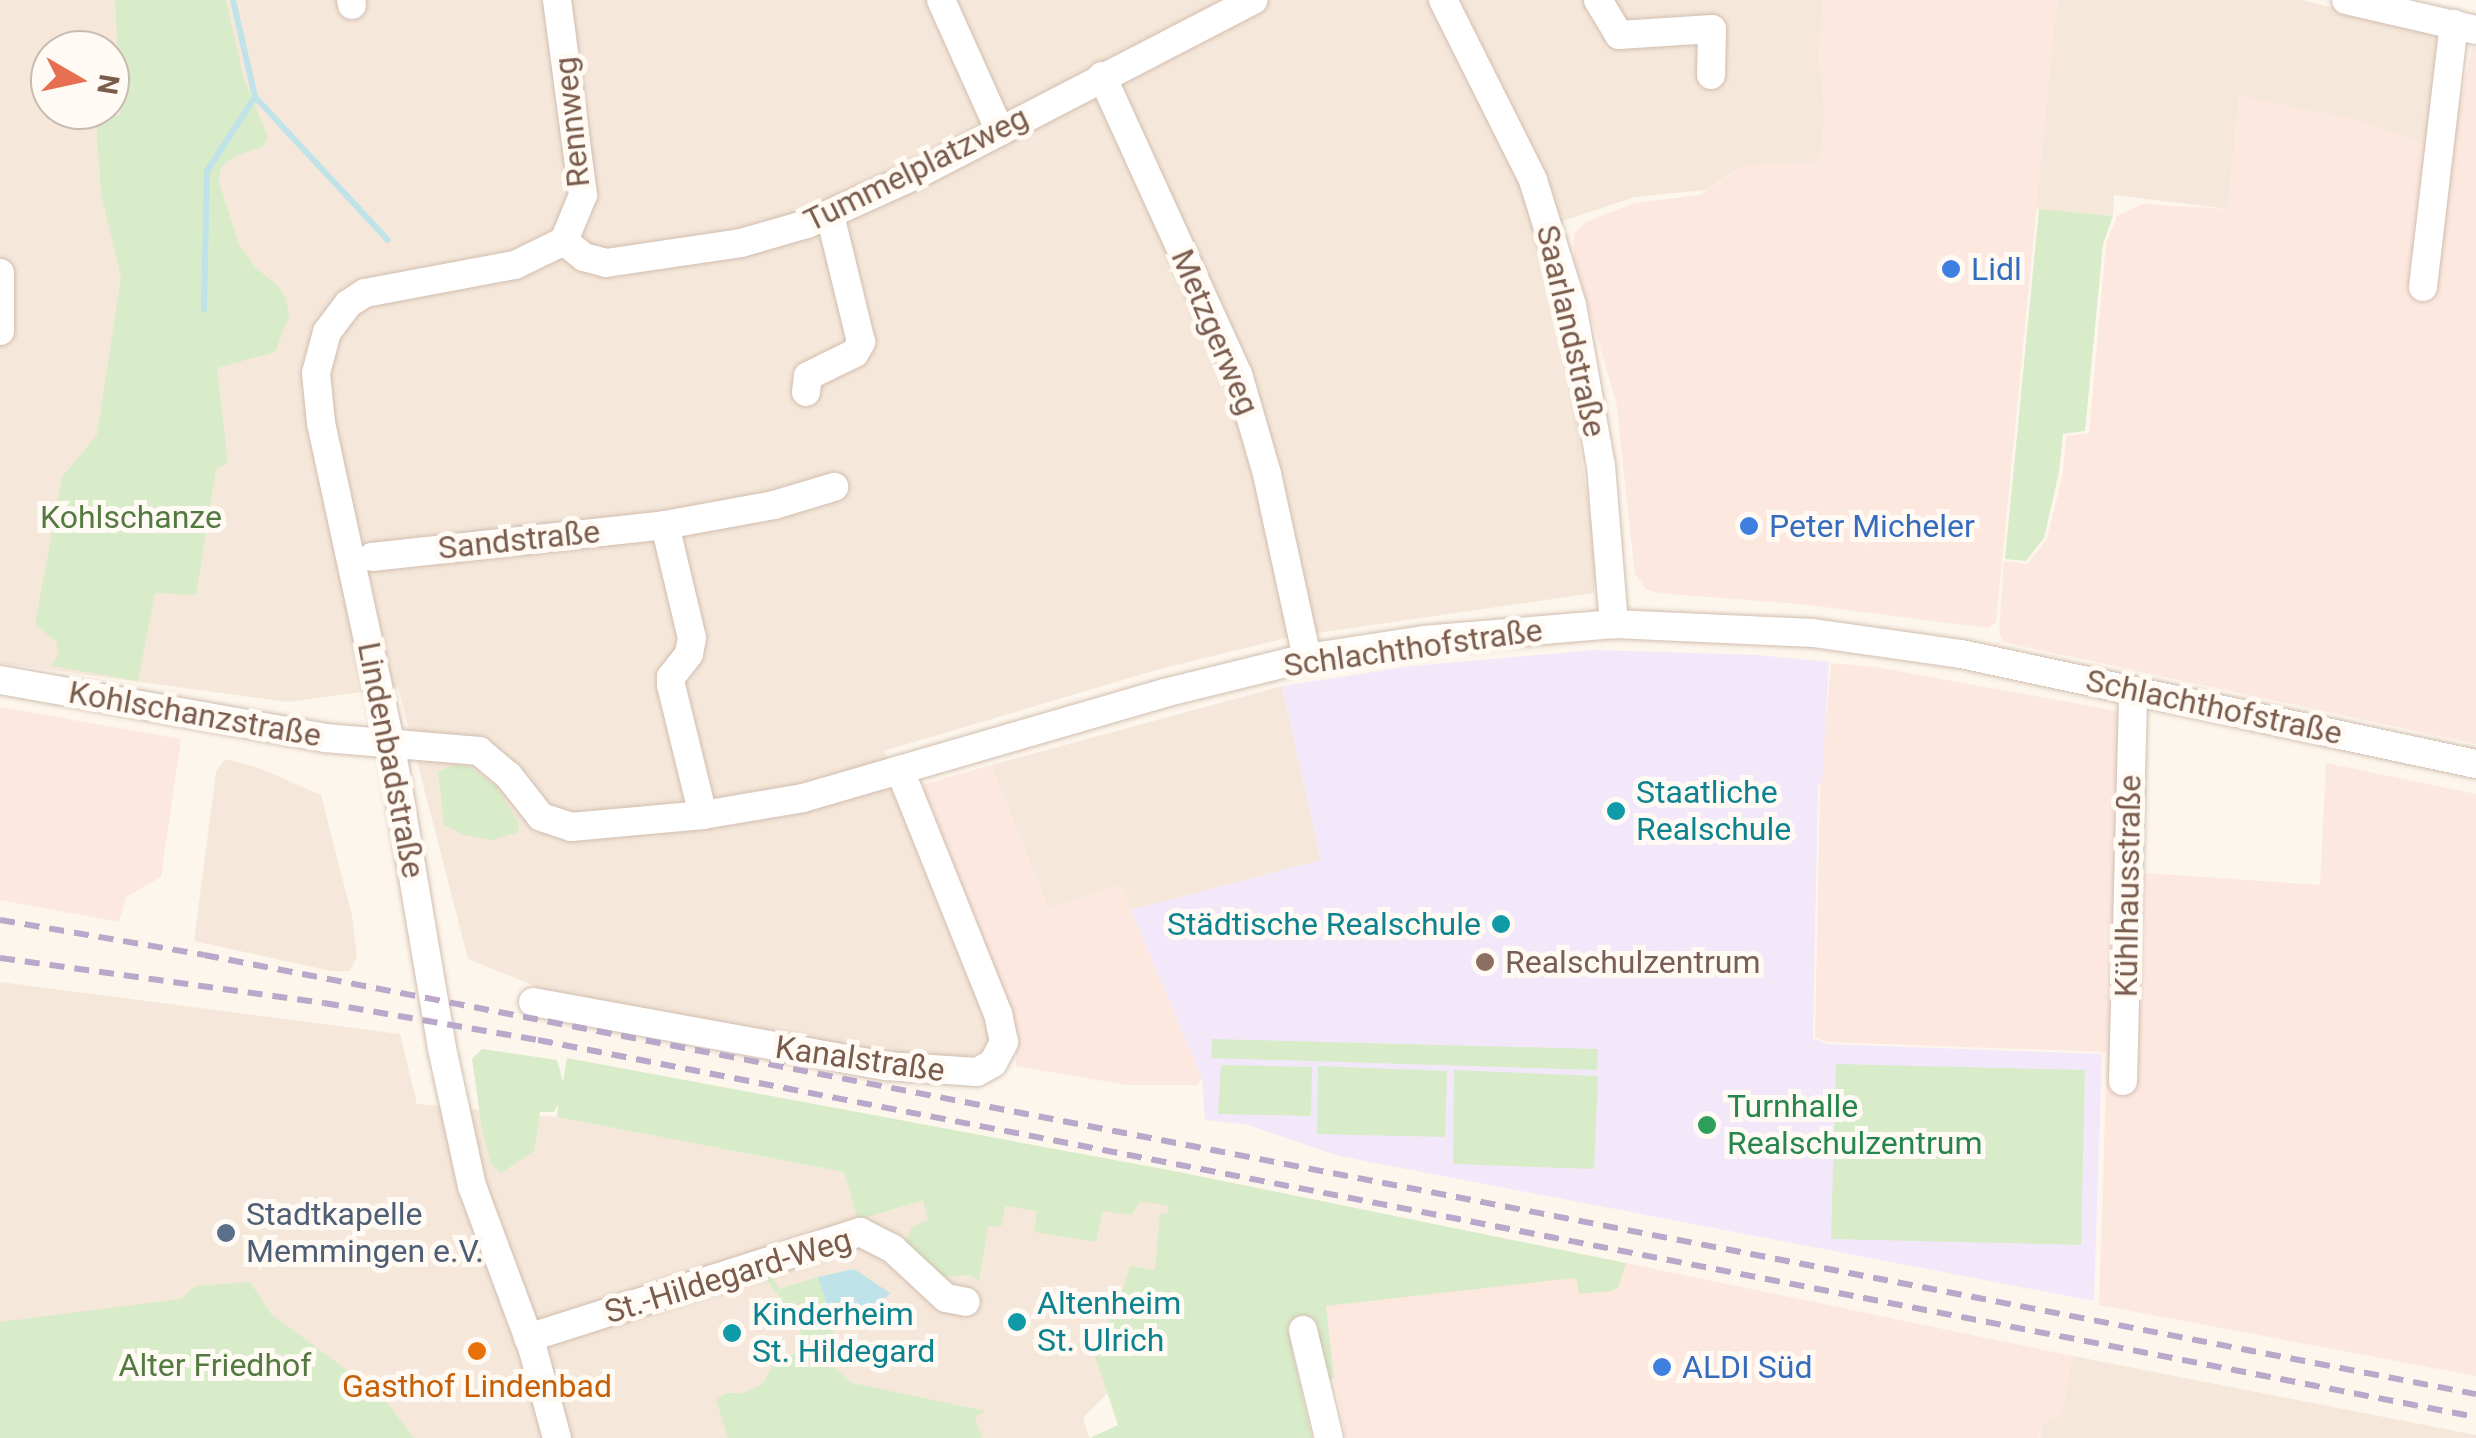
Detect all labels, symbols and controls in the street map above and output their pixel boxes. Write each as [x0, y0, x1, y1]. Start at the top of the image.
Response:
north arrow [30, 30, 130, 130]
street label: Rennweg [546, 55, 598, 189]
text: N [90, 72, 126, 97]
street label: Tummelplatzweg [798, 98, 1034, 240]
street label: Saarlandstraße [1528, 221, 1614, 441]
street label: Metzgerweg [1163, 243, 1267, 421]
place label: Lidl [1971, 250, 2022, 288]
marker: Lidl [1940, 258, 1962, 280]
park label: Kohlschanze [40, 498, 222, 536]
place label: Peter Micheler [1769, 507, 1975, 545]
street label: Sandstraße [436, 512, 602, 568]
marker: Peter Micheler [1738, 515, 1760, 537]
street label: Schlachthofstraße [1281, 611, 1545, 685]
street label: Lindenbadstraße [349, 639, 433, 881]
street label: Schlachthofstraße [2082, 661, 2346, 753]
street label: Kohlschanzstraße [66, 673, 324, 755]
place label: Staatliche Realschule [1636, 774, 1791, 849]
street label: Kühlhausstraße [2107, 774, 2149, 998]
marker: Staatliche Realschule [1605, 800, 1627, 822]
place label: Städtische Realschule [1167, 905, 1481, 943]
marker: Städtische Realschule [1490, 913, 1512, 935]
place label: Realschulzentrum [1505, 943, 1760, 981]
marker: Realschulzentrum [1474, 951, 1496, 973]
street label: Kanalstraße [773, 1028, 947, 1090]
place label: Turnhalle Realschulzentrum [1727, 1088, 1982, 1163]
marker: Turnhalle Realschulzentrum [1696, 1114, 1718, 1136]
place label: Stadtkapelle Memmingen e.V. [246, 1196, 484, 1271]
street label: St.-Hildegard-Weg [600, 1220, 856, 1332]
marker: Stadtkapelle Memmingen e.V. [215, 1222, 237, 1244]
place label: Altenheim St. Ulrich [1037, 1285, 1181, 1360]
place label: Kinderheim St. Hildegard [752, 1296, 935, 1371]
marker: Altenheim St. Ulrich [1006, 1311, 1028, 1333]
marker: Kinderheim St. Hildegard [721, 1322, 743, 1344]
marker: Gasthof Lindenbad [466, 1340, 488, 1362]
park label: Alter Friedhof [119, 1346, 311, 1384]
place label: ALDI Süd [1682, 1348, 1812, 1386]
marker: ALDI Süd [1651, 1356, 1673, 1378]
place label: Gasthof Lindenbad [342, 1367, 612, 1405]

